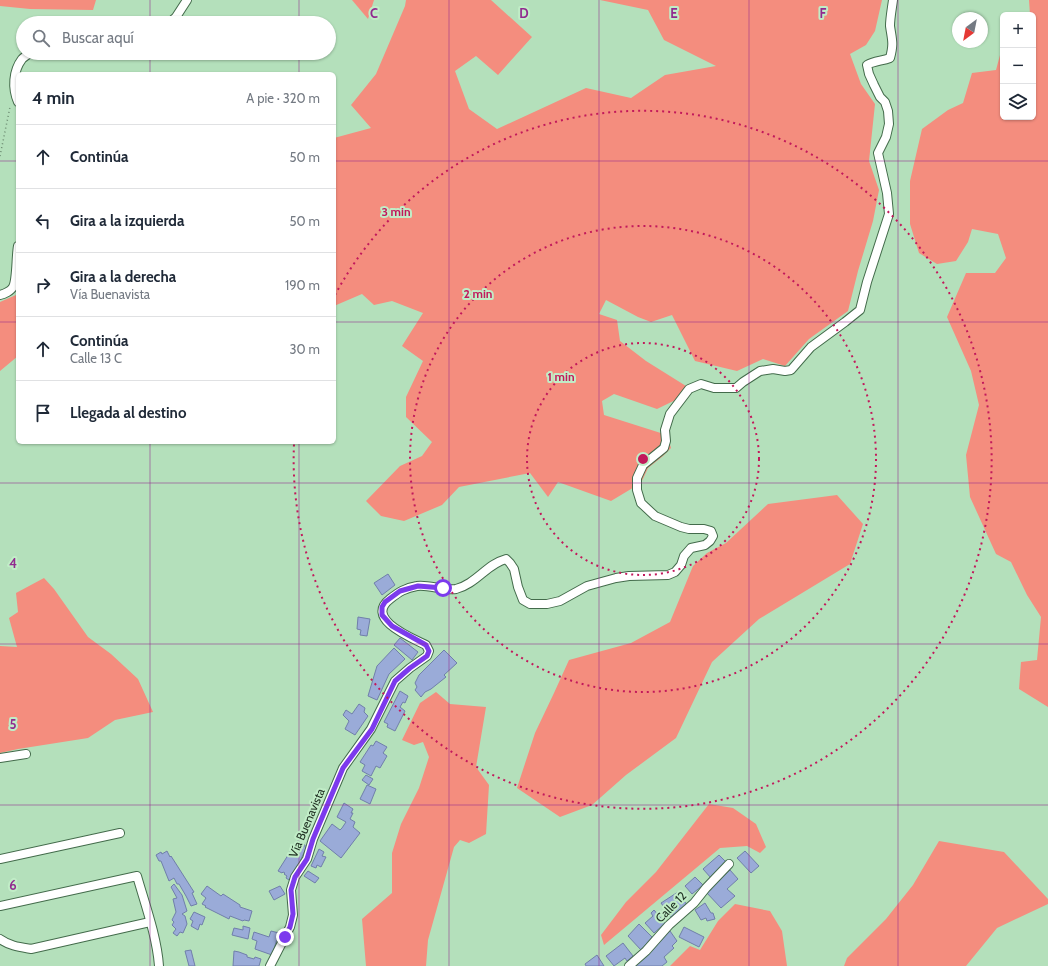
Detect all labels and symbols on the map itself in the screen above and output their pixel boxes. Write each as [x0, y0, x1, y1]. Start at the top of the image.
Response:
text: C [370, 5, 378, 21]
text: D [519, 5, 529, 21]
text: E [670, 5, 678, 21]
text: F [820, 5, 827, 21]
north arrow [952, 12, 988, 48]
text: 3 min [381, 204, 411, 219]
text: 2 min [464, 286, 492, 301]
text: 1 min [547, 369, 575, 384]
centre of rings [636, 452, 650, 466]
text: 4 [9, 555, 17, 571]
route start [434, 579, 452, 597]
text: 5 [10, 716, 17, 732]
street label: Vía Buenavista [285, 786, 328, 860]
text: 6 [9, 877, 17, 893]
street label: Calle 12 [652, 888, 689, 925]
route end [276, 928, 294, 946]

